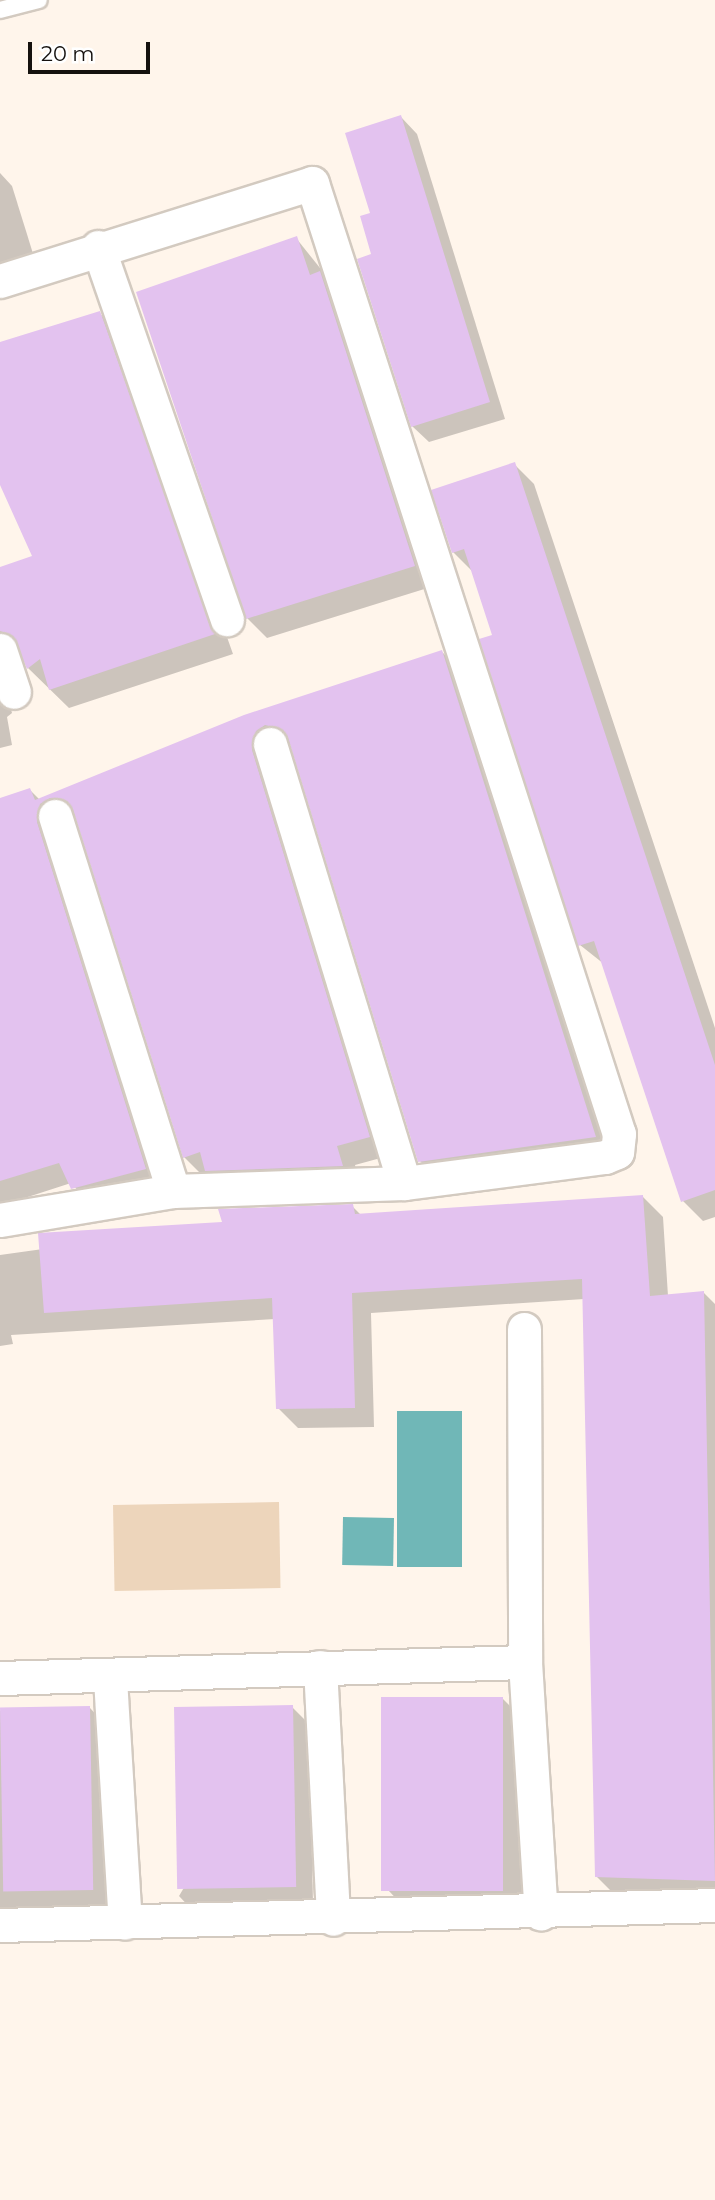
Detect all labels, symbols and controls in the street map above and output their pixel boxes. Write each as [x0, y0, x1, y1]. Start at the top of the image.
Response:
scale bar [32, 28, 154, 72]
text: 20 m [41, 41, 95, 66]

